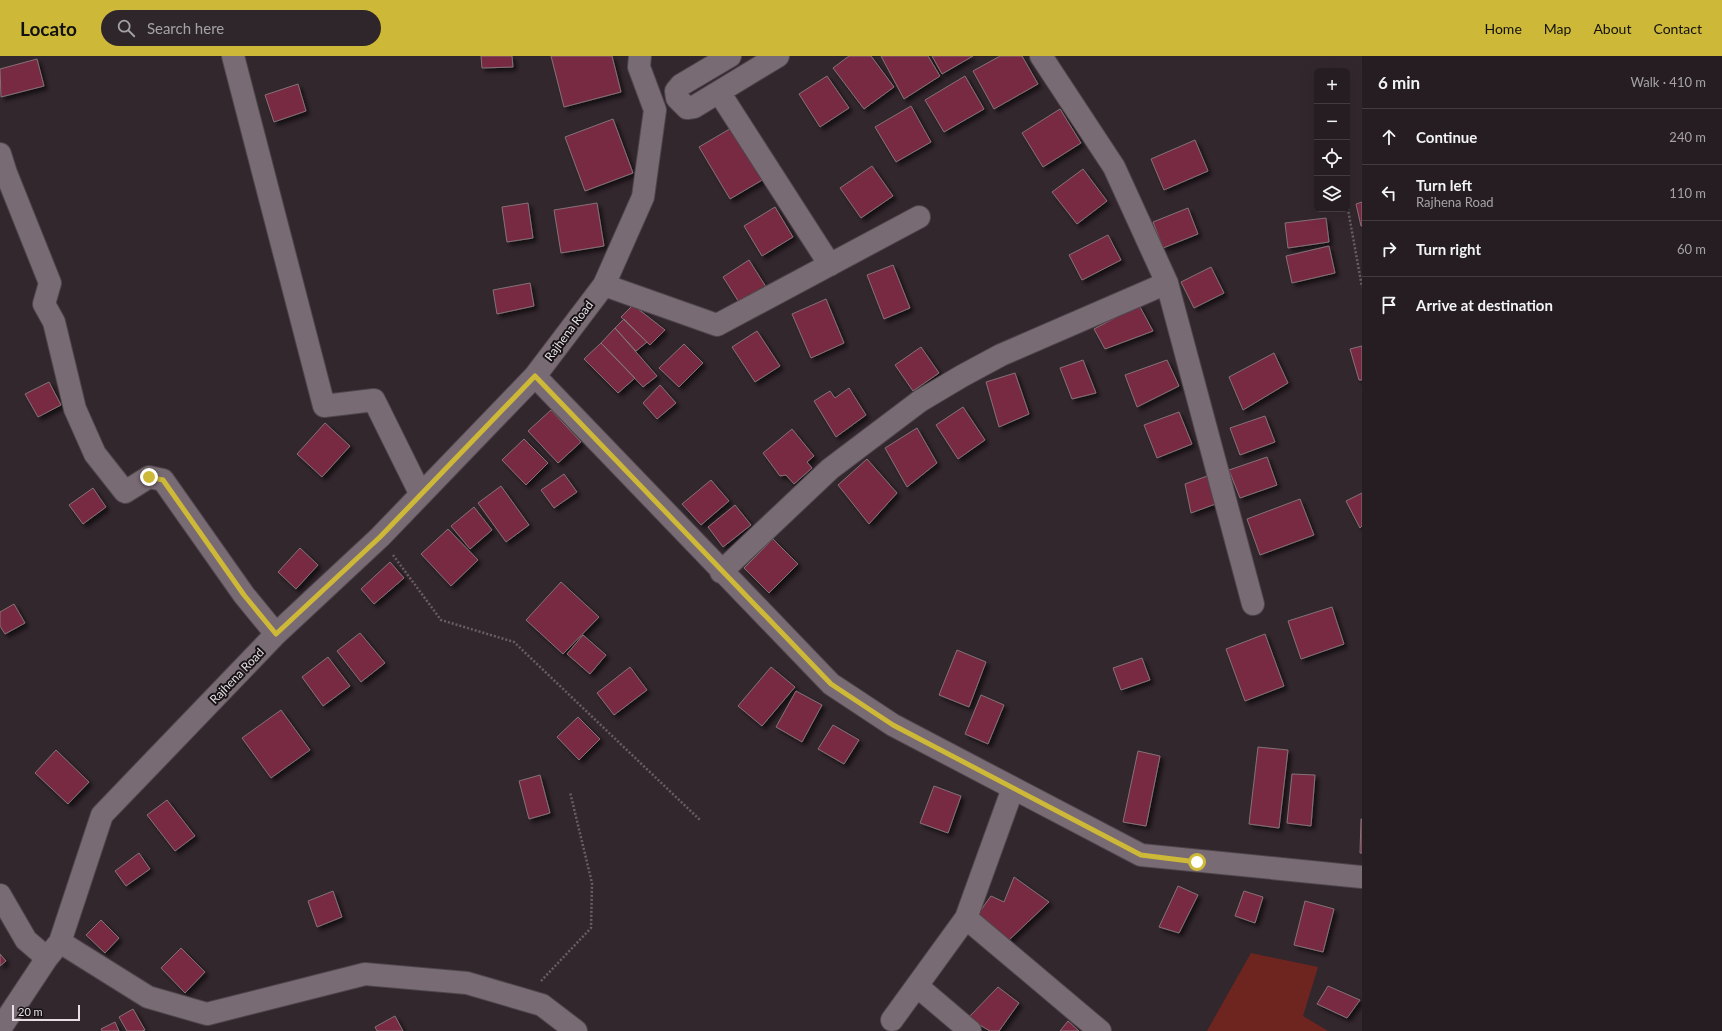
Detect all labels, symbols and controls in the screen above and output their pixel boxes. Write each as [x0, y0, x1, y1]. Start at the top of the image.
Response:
search box [101, 10, 381, 46]
text: Locato [20, 17, 77, 40]
icon: search [115, 17, 137, 39]
text: Search here [147, 19, 224, 37]
text: Home [1484, 20, 1522, 37]
text: Map [1544, 20, 1571, 37]
text: About [1593, 20, 1631, 37]
text: Contact [1653, 20, 1702, 37]
map controls [1314, 68, 1350, 212]
button: + [1314, 68, 1350, 104]
text: 6 min [1378, 72, 1420, 93]
text: Walk · 410 m [1630, 74, 1706, 90]
button: − [1314, 104, 1350, 140]
icon: ahead [1378, 126, 1400, 148]
text: Continue [1416, 128, 1477, 146]
text: 240 m [1669, 129, 1706, 145]
button: locate [1314, 140, 1350, 176]
button: layers [1314, 176, 1350, 212]
text: Turn left [1416, 176, 1472, 194]
icon: left [1378, 182, 1400, 204]
text: 110 m [1669, 185, 1706, 201]
text: Rajhena Road [1416, 194, 1494, 210]
icon: right [1378, 238, 1400, 260]
text: Turn right [1416, 240, 1481, 258]
text: 60 m [1677, 241, 1706, 257]
icon: arrive [1378, 294, 1400, 316]
text: Arrive at destination [1416, 296, 1553, 314]
street label: Rajhena Road [541, 298, 596, 364]
route end [140, 468, 158, 486]
street label: Rajhena Road [206, 645, 267, 707]
route start [1188, 853, 1206, 871]
scale bar [12, 1003, 80, 1022]
text: 20 m [18, 1005, 43, 1018]

